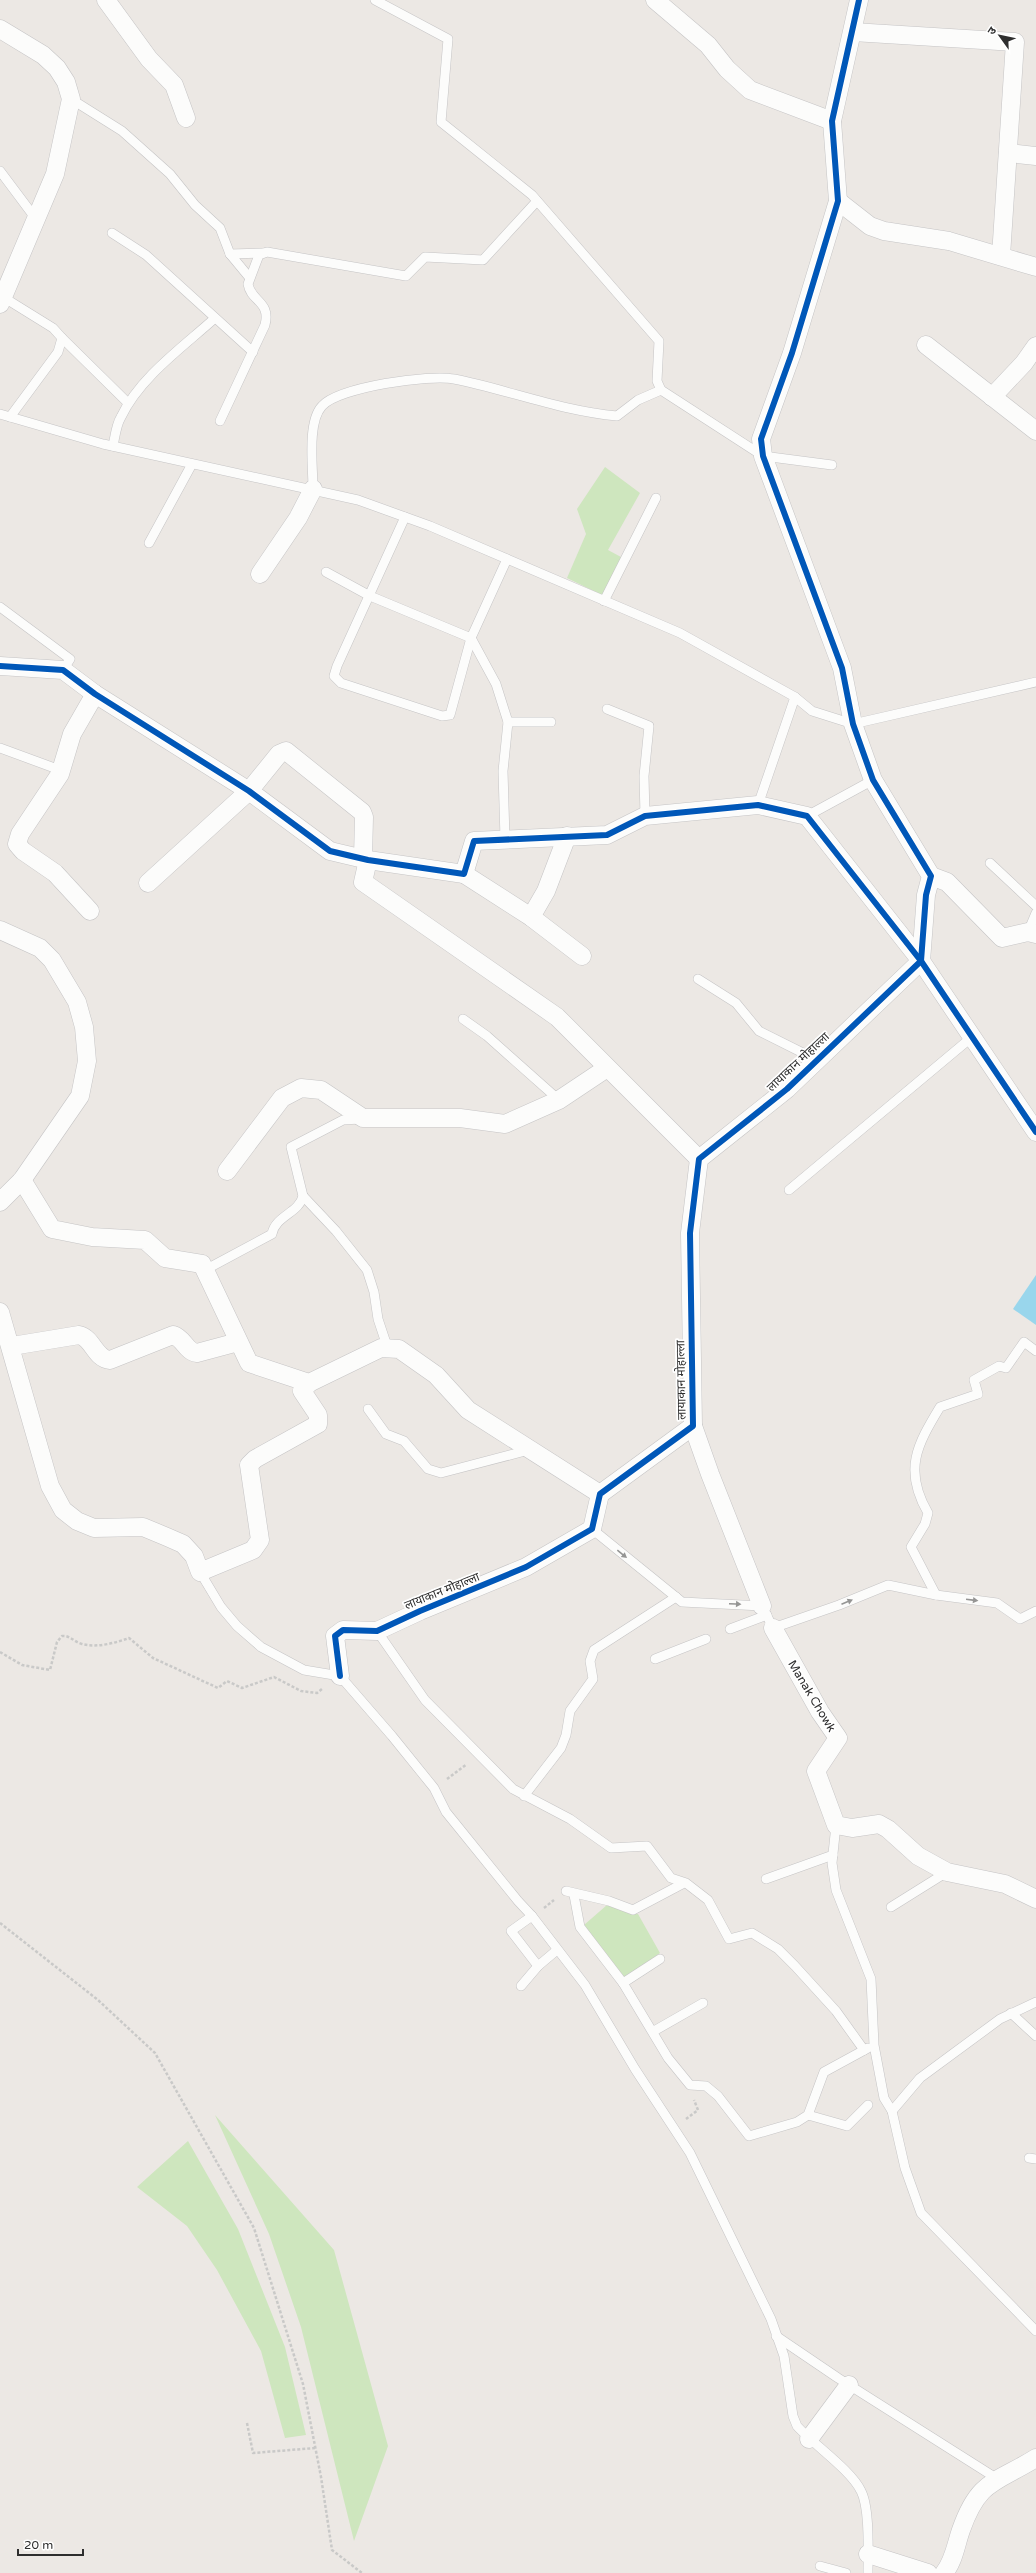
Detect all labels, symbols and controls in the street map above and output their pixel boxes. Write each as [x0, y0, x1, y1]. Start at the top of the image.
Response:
north arrow [980, 16, 1020, 56]
text: उ [985, 24, 1000, 37]
street label: लायाकान मोहाल्ला [763, 1028, 833, 1094]
street label: लायाकान मोहाल्ला [672, 1339, 689, 1420]
one-way arrow [617, 1549, 627, 1558]
street label: लायाकान मोहाल्ला [402, 1568, 482, 1612]
one-way arrow [966, 1597, 978, 1603]
one-way arrow [841, 1599, 852, 1605]
one-way arrow [729, 1601, 741, 1608]
street label: Manak Chowk [785, 1658, 839, 1735]
scale bar [18, 2531, 83, 2557]
text: 20 m [24, 2538, 53, 2552]

